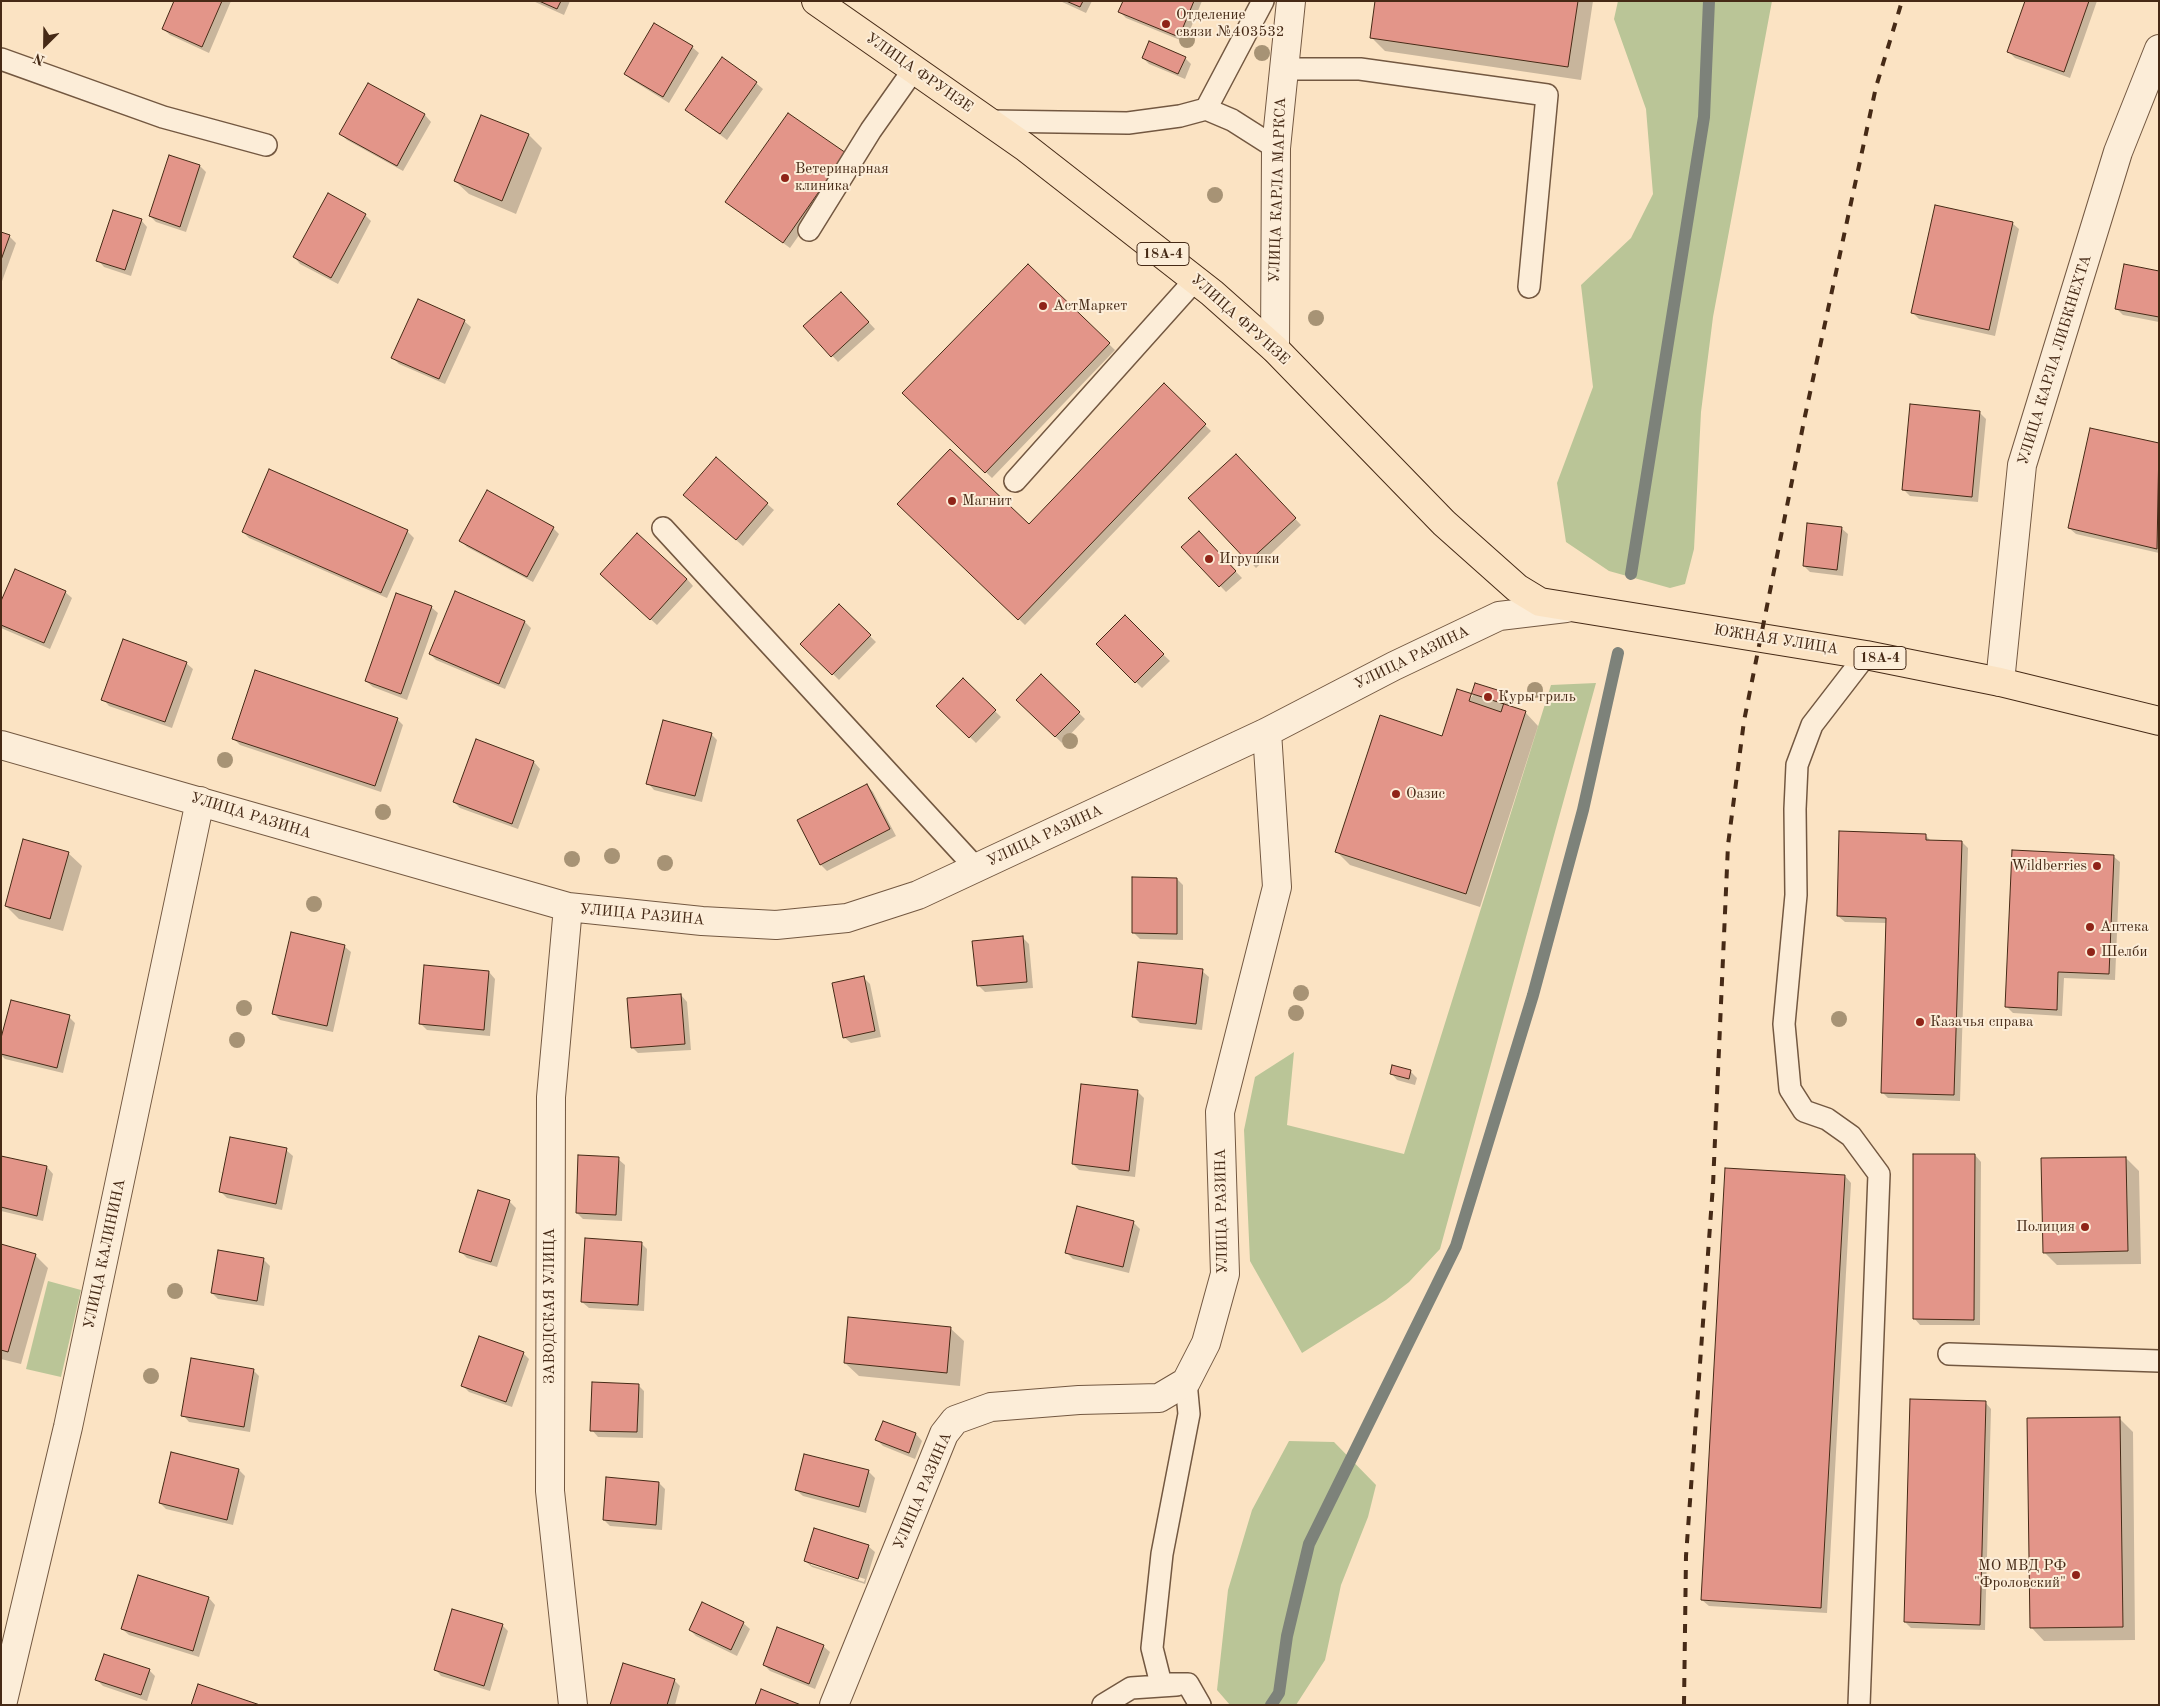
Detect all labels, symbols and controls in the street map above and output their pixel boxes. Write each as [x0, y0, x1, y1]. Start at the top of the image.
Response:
place label: Отделение связи №403532 [1176, 6, 1285, 41]
marker: Отделение связи №403532 [1160, 18, 1172, 30]
north arrow [20, 20, 70, 70]
street label: УЛИЦА ФРУНЗЕ [862, 29, 976, 117]
text: N [31, 50, 47, 67]
street label: УЛИЦА КАРЛА МАРКСА [1266, 97, 1290, 283]
place label: Ветеринарная клиника [795, 160, 889, 195]
marker: Ветеринарная клиника [779, 172, 791, 184]
road number: 18А-4 [1137, 242, 1189, 266]
street label: УЛИЦА КАРЛА ЛИБКНЕХТА [2014, 253, 2096, 467]
street label: УЛИЦА ФРУНЗЕ [1187, 271, 1293, 369]
place label: АстМаркет [1053, 297, 1127, 315]
marker: АстМаркет [1037, 300, 1049, 312]
place label: Магнит [962, 492, 1012, 510]
marker: Магнит [946, 495, 958, 507]
place label: Игрушки [1219, 550, 1279, 568]
marker: Игрушки [1203, 553, 1215, 565]
street label: ЮЖНАЯ УЛИЦА [1712, 621, 1840, 659]
street label: УЛИЦА РАЗИНА [1352, 622, 1472, 694]
road number: 18А-4 [1854, 646, 1906, 670]
place label: Куры гриль [1498, 688, 1576, 706]
marker: Куры гриль [1482, 691, 1494, 703]
place label: Оазис [1406, 785, 1445, 803]
marker: Оазис [1390, 788, 1402, 800]
street label: УЛИЦА РАЗИНА [188, 789, 314, 843]
street label: УЛИЦА РАЗИНА [984, 801, 1106, 871]
place label: Wildberries [2011, 857, 2087, 875]
marker: Wildberries [2091, 860, 2103, 872]
street label: УЛИЦА РАЗИНА [579, 901, 705, 929]
place label: Аптека [2100, 918, 2149, 936]
marker: Аптека [2084, 921, 2096, 933]
place label: Шелби [2101, 943, 2147, 961]
marker: Шелби [2085, 946, 2097, 958]
place label: Казачья справа [1930, 1013, 2033, 1031]
marker: Казачья справа [1914, 1016, 1926, 1028]
street label: УЛИЦА РАЗИНА [1212, 1148, 1232, 1274]
street label: УЛИЦА КАЛИНИНА [80, 1177, 130, 1331]
place label: Полиция [2016, 1218, 2075, 1236]
marker: Полиция [2079, 1221, 2091, 1233]
street label: ЗАВОДСКАЯ УЛИЦА [541, 1228, 559, 1384]
street label: УЛИЦА РАЗИНА [890, 1430, 956, 1552]
place label: МО МВД РФ "Фроловский" [1974, 1557, 2066, 1592]
marker: МО МВД РФ "Фроловский" [2070, 1569, 2082, 1581]

